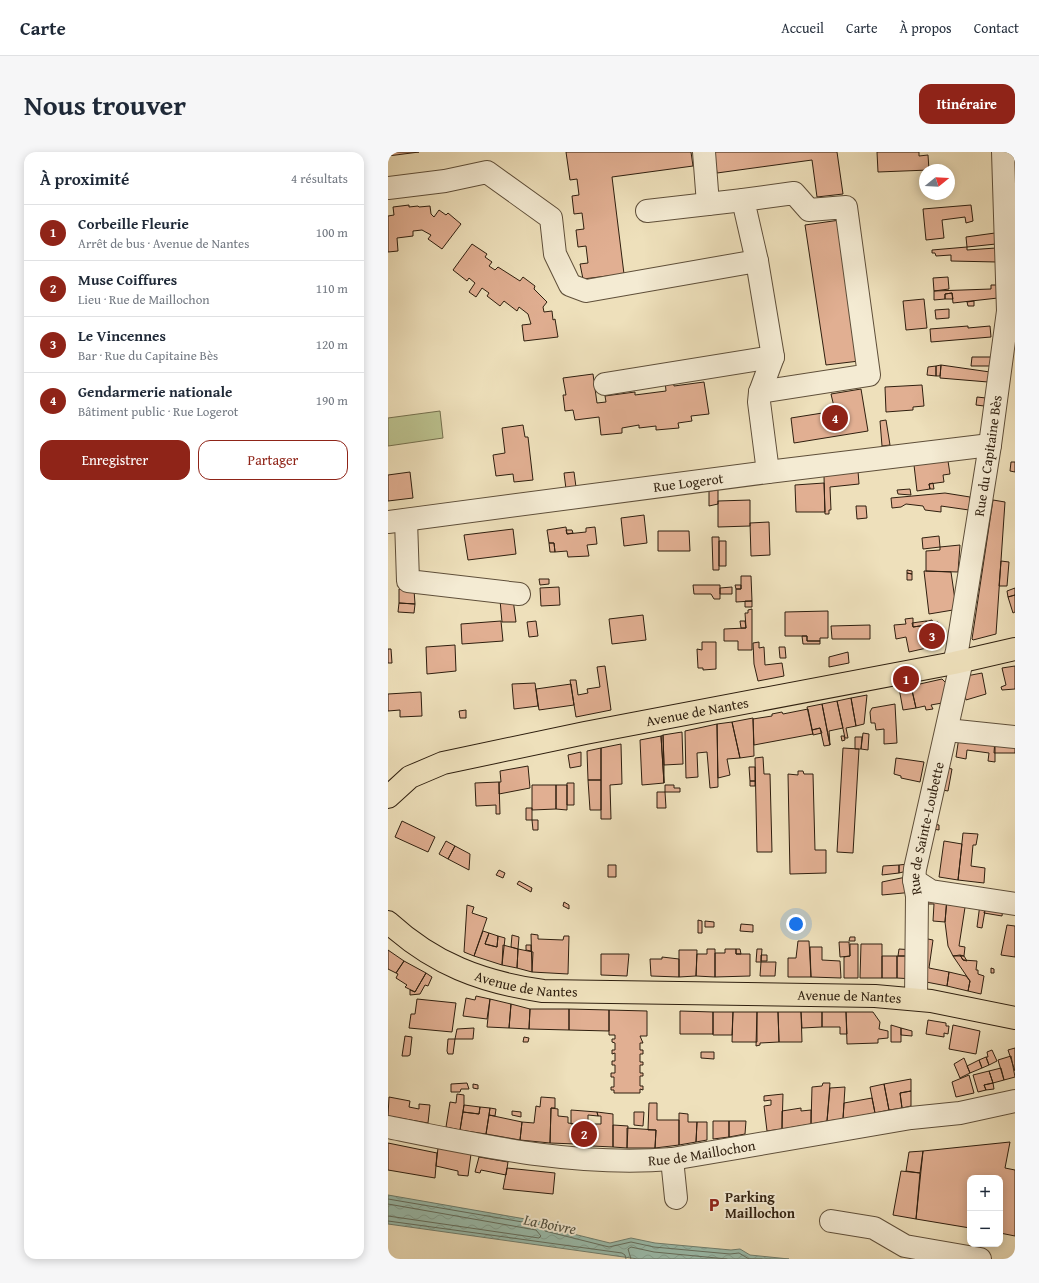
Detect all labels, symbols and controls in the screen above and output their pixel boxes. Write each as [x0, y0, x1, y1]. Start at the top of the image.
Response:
text: Carte [20, 14, 66, 42]
text: Accueil [781, 18, 824, 38]
text: Carte [846, 18, 878, 38]
text: À propos [900, 18, 952, 38]
text: Contact [974, 18, 1019, 38]
text: Nous trouver [24, 84, 186, 125]
button: Itinéraire [919, 84, 1015, 124]
north arrow [919, 164, 955, 200]
text: À proximité [40, 166, 129, 191]
text: 4 résultats [291, 169, 348, 188]
text: Corbeille Fleurie [78, 213, 189, 234]
text: 1 [50, 223, 56, 242]
text: 100 m [316, 223, 348, 242]
text: Arrêt de bus · Avenue de Nantes [78, 234, 249, 253]
text: Muse Coiffures [78, 269, 177, 290]
text: 2 [50, 279, 56, 298]
text: 110 m [316, 279, 348, 298]
text: Lieu · Rue de Maillochon [78, 290, 210, 309]
text: Le Vincennes [78, 325, 166, 346]
text: 3 [50, 335, 56, 354]
text: 120 m [316, 335, 348, 354]
text: Bar · Rue du Capitaine Bès [78, 346, 218, 365]
text: Gendarmerie nationale [78, 381, 232, 402]
text: 4 [50, 391, 56, 410]
text: 190 m [316, 391, 348, 410]
street label: Rue du Capitaine Bès [969, 394, 1007, 518]
text: Bâtiment public · Rue Logerot [78, 402, 238, 421]
pin: 4 [822, 403, 848, 433]
button: Enregistrer [40, 440, 190, 480]
button: Partager [198, 440, 348, 480]
street label: Rue Logerot [652, 468, 725, 497]
pin: 3 [919, 621, 945, 651]
pin: 1 [893, 664, 919, 694]
street label: Avenue de Nantes [644, 692, 750, 731]
street label: Rue de Sainte-Loubette [904, 759, 949, 897]
your location [786, 914, 806, 934]
street label: Avenue de Nantes [472, 966, 578, 1002]
street label: Avenue de Nantes [797, 985, 902, 1008]
pin: 2 [571, 1119, 597, 1149]
street label: Rue de Maillochon [648, 1135, 757, 1170]
map controls [967, 1175, 1003, 1247]
button: + [967, 1175, 1003, 1211]
place label: Parking Maillochon [725, 1187, 796, 1223]
parking icon: Parking Maillochon [706, 1197, 722, 1213]
water label: La Boivre [521, 1208, 578, 1239]
button: − [967, 1211, 1003, 1247]

